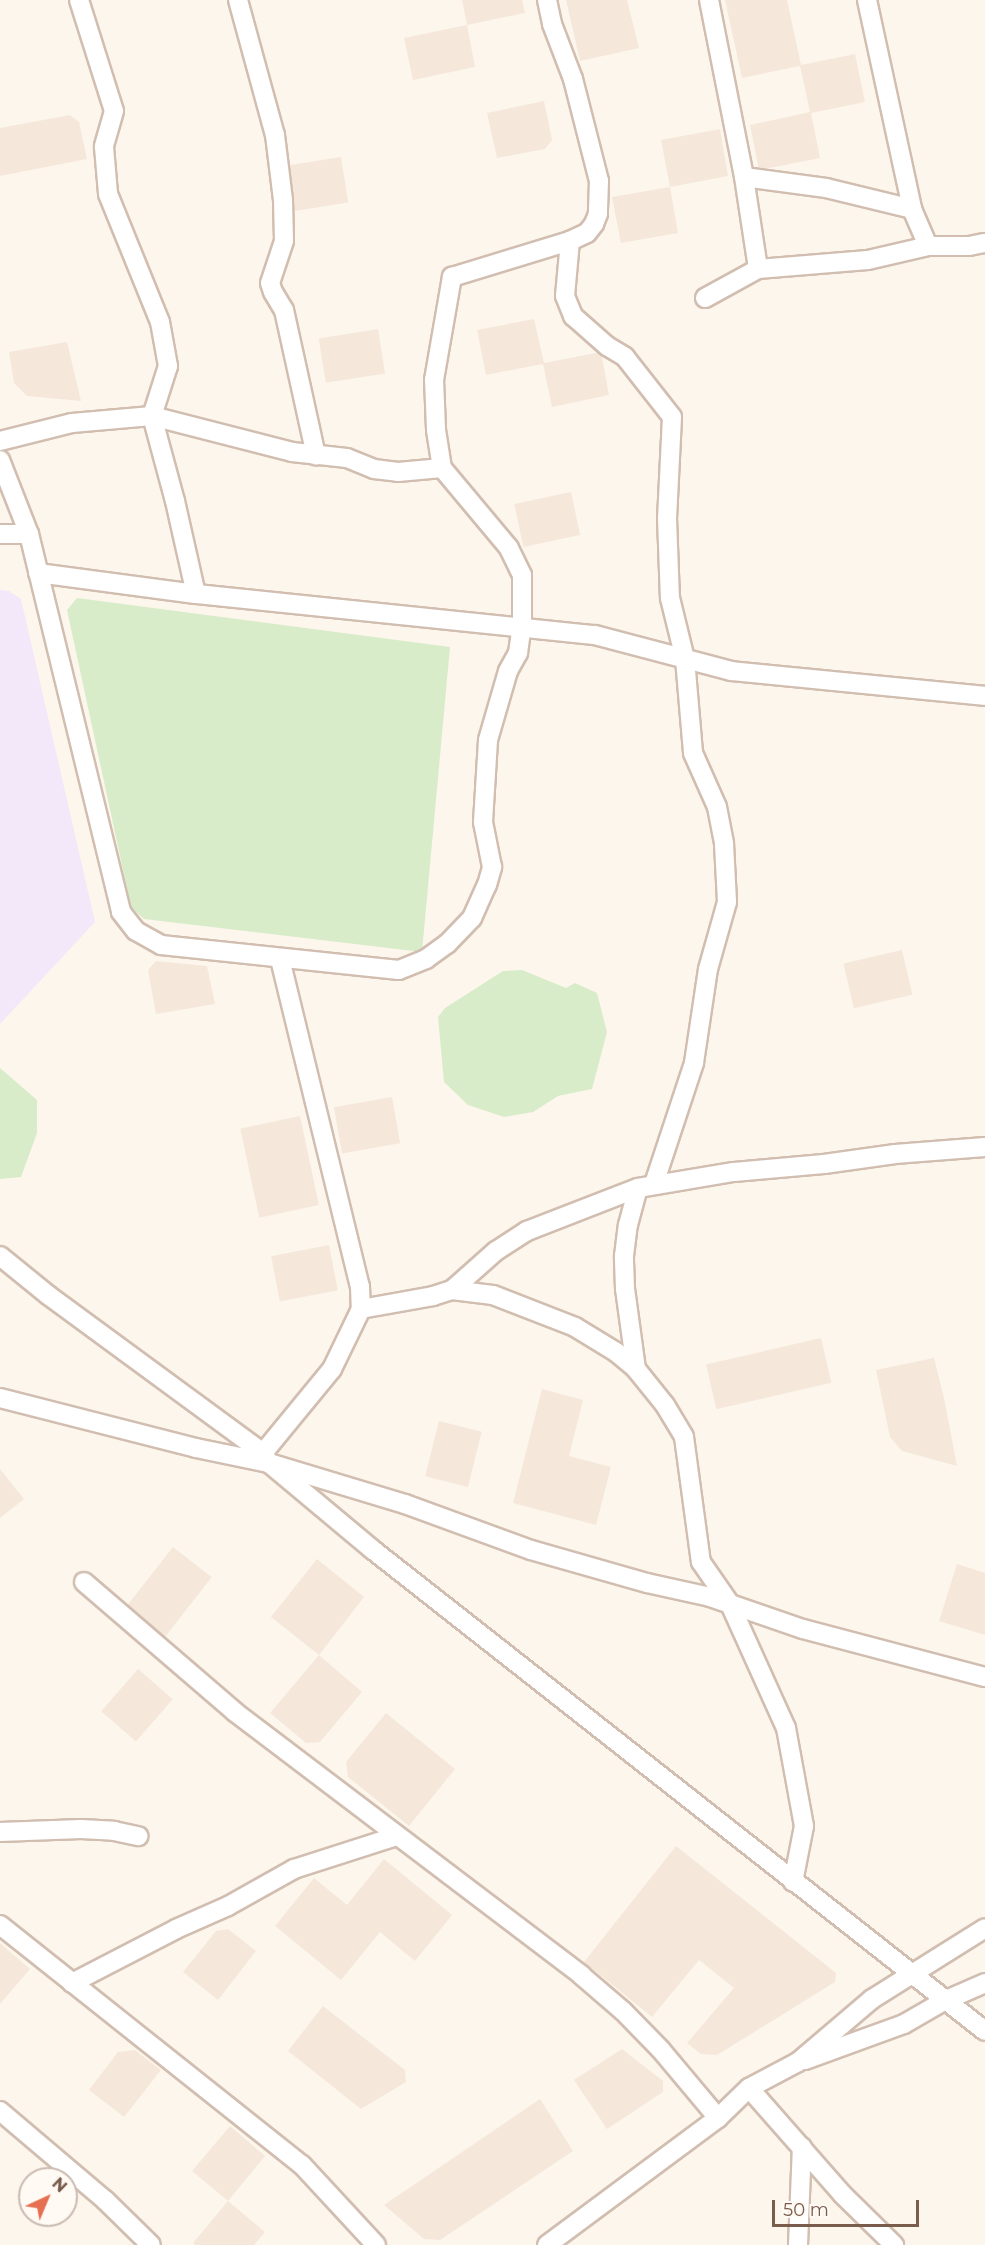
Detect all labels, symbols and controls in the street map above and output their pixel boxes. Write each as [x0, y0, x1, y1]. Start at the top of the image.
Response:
north arrow [18, 2167, 78, 2227]
text: N [48, 2174, 71, 2196]
scale bar [775, 2188, 922, 2226]
text: 50 m [783, 2199, 829, 2221]

